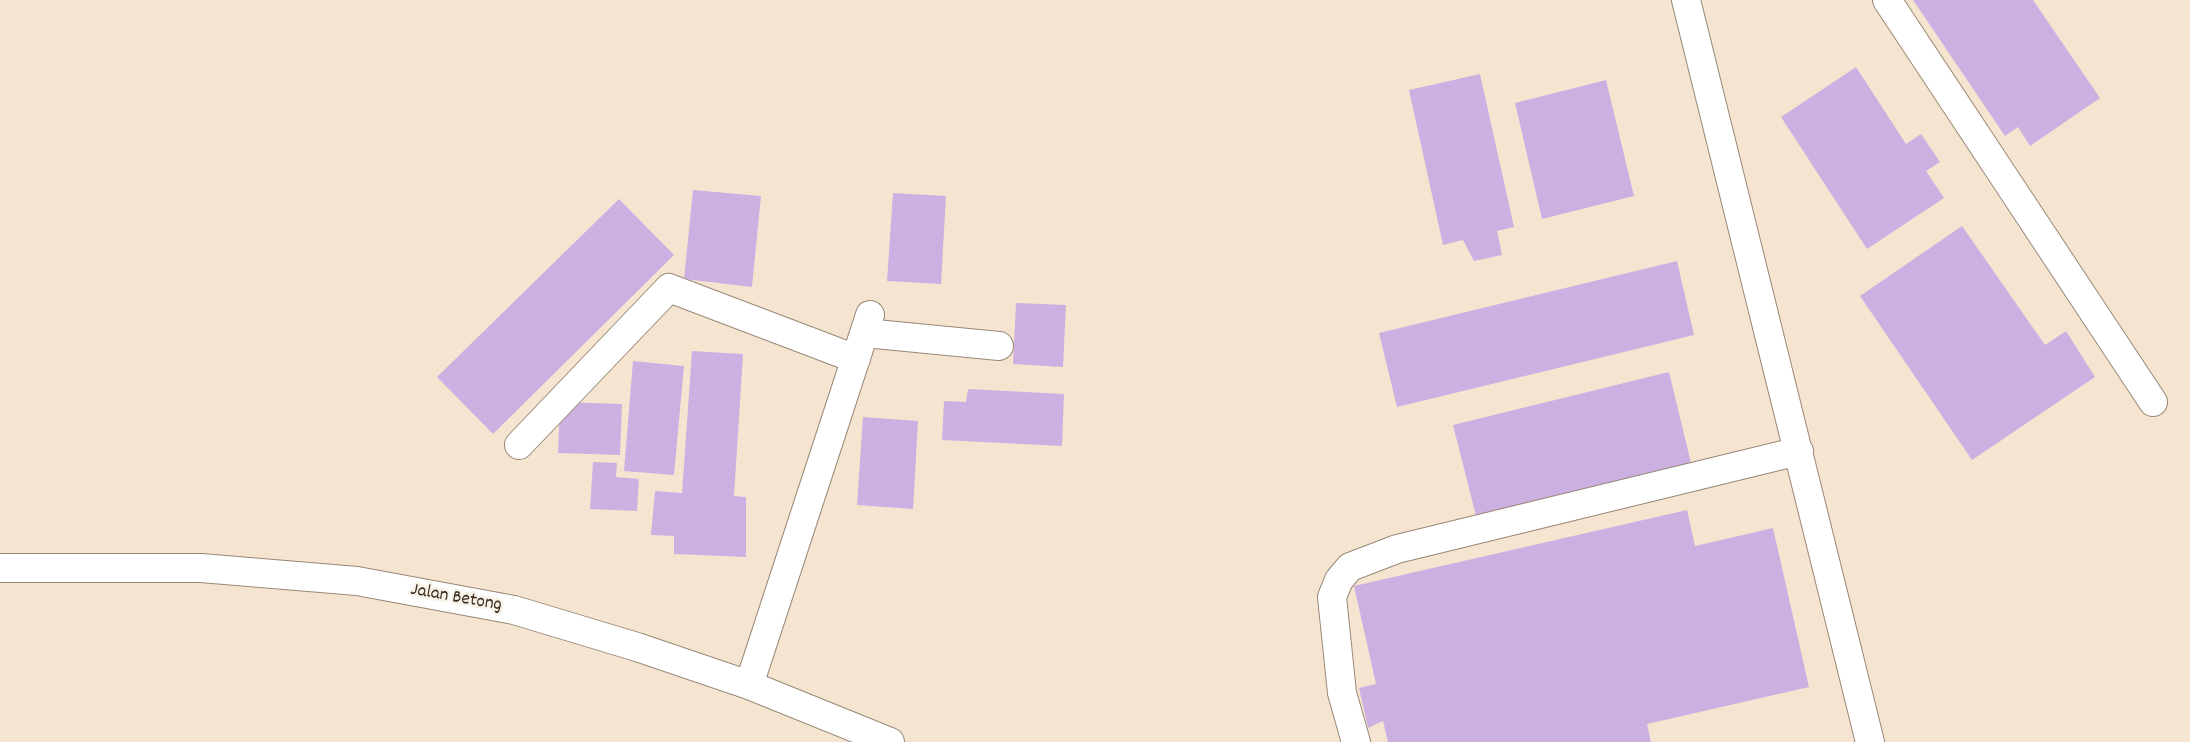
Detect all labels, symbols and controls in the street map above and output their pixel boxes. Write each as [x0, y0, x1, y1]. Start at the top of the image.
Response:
street label: Jalan Betong [409, 580, 503, 618]

